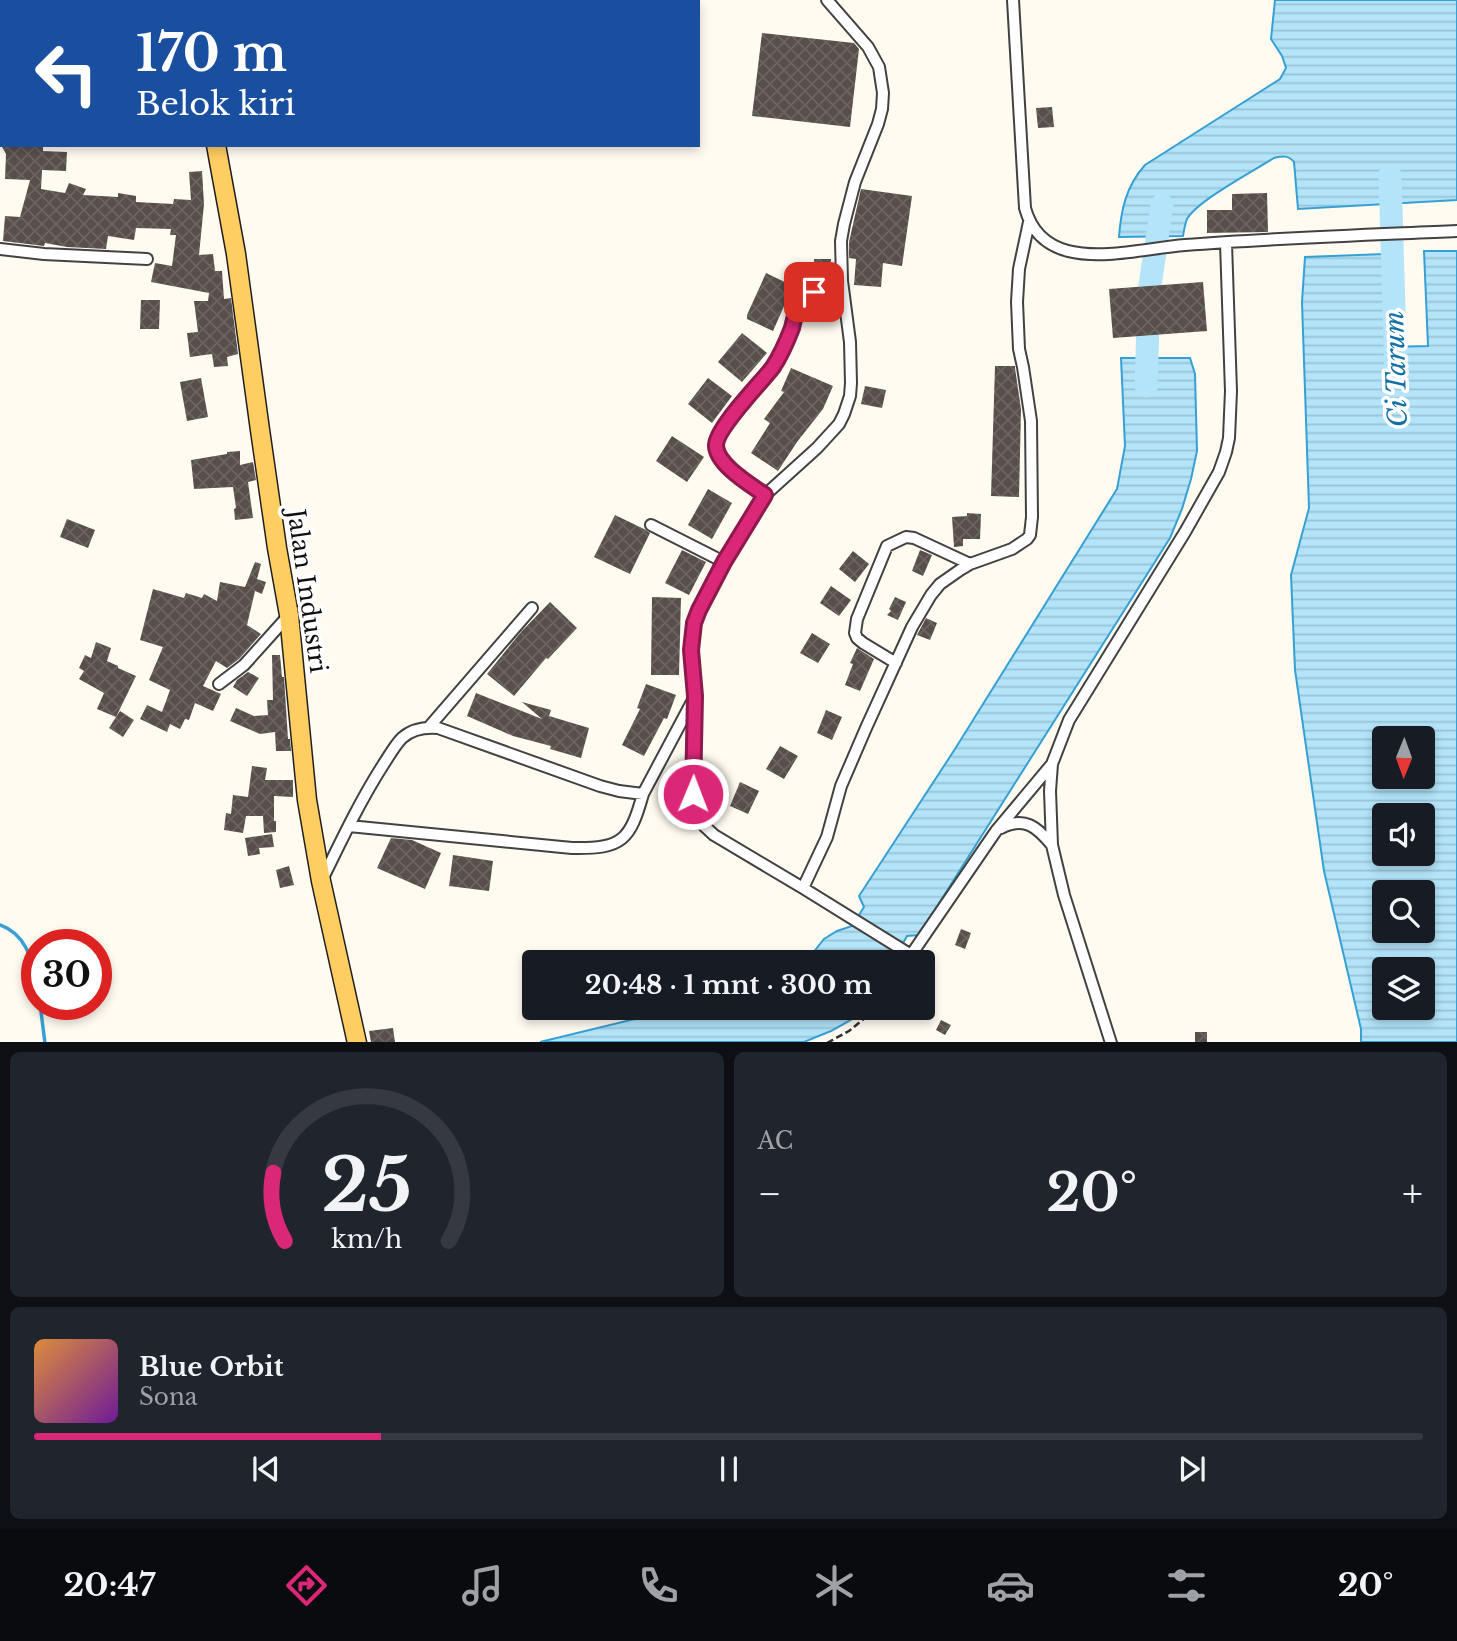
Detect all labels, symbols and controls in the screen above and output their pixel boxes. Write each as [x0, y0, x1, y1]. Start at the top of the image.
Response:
text: 170 m [136, 23, 287, 84]
icon: left [21, 28, 112, 119]
text: Belok kiri [136, 84, 295, 124]
pin [784, 262, 844, 322]
icon: arrive [795, 273, 833, 311]
water label: Ci Tarum [1378, 310, 1414, 428]
street label: Jalan Industri [281, 504, 333, 675]
north arrow [1372, 726, 1435, 789]
map controls [1372, 726, 1435, 1020]
position arrow [656, 757, 730, 831]
button: sound [1372, 803, 1435, 866]
button: search [1372, 880, 1435, 943]
speed limit sign: 30 [21, 929, 112, 1020]
button: layers [1372, 957, 1435, 1020]
text: 20:48 · 1 mnt · 300 m [585, 969, 872, 1001]
text: AC [758, 1127, 793, 1155]
text: 25 [321, 1140, 412, 1231]
text: 20° [1047, 1161, 1137, 1225]
text: − [758, 1170, 782, 1217]
text: + [1402, 1170, 1423, 1217]
text: km/h [331, 1223, 402, 1254]
text: Blue Orbit [139, 1351, 284, 1383]
text: Sona [139, 1383, 197, 1411]
icon: previous [247, 1450, 285, 1488]
icon: pause [710, 1450, 748, 1488]
icon: next [1173, 1450, 1211, 1488]
icon: directions [282, 1561, 331, 1610]
icon: music [458, 1561, 507, 1610]
icon: phone [634, 1561, 683, 1610]
icon: climate [810, 1561, 859, 1610]
icon: car [986, 1561, 1035, 1610]
icon: filters [1162, 1561, 1211, 1610]
text: 20:47 [63, 1565, 155, 1605]
text: 20° [1338, 1565, 1393, 1605]

